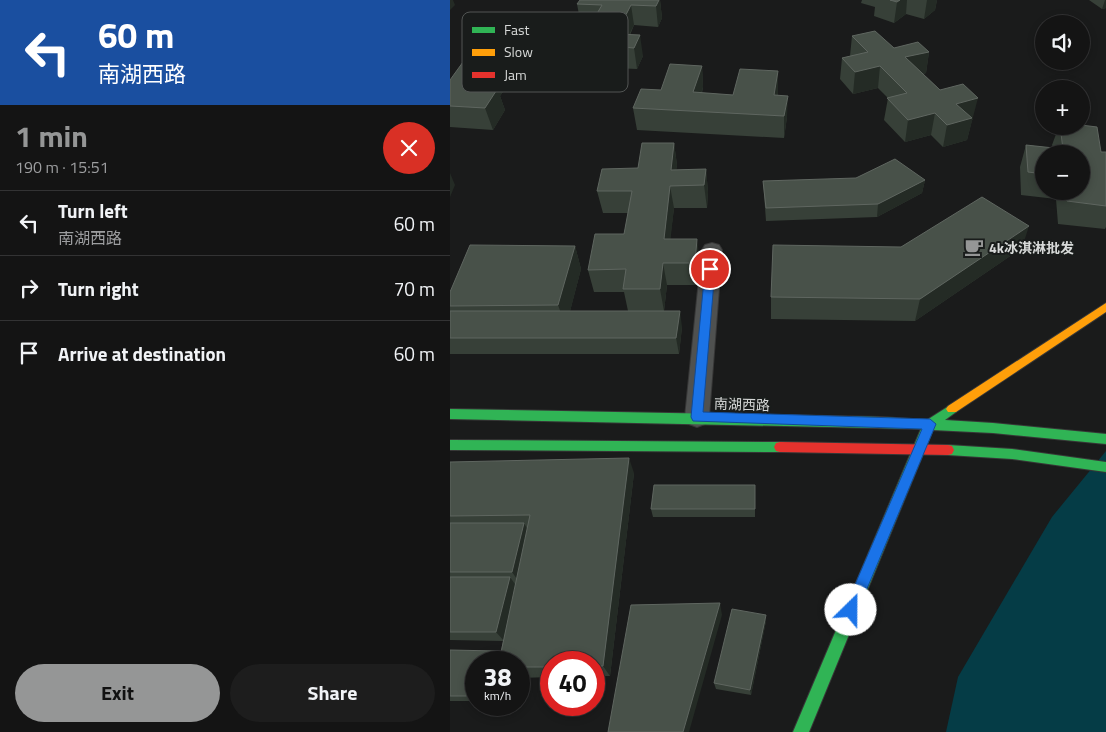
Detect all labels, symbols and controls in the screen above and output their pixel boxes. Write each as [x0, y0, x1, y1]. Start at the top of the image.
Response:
text: 60 m [98, 8, 174, 62]
legend [462, 12, 628, 92]
map controls [1035, 15, 1090, 200]
button: sound [1035, 15, 1090, 70]
text: Fast [504, 19, 529, 40]
icon: left [15, 20, 80, 85]
text: Slow [504, 41, 533, 62]
text: 南湖西路 [98, 57, 186, 91]
text: Jam [504, 64, 527, 85]
button: + [1035, 80, 1090, 135]
text: 1 min [15, 113, 88, 159]
button: close [383, 122, 435, 174]
button: − [1035, 145, 1090, 200]
text: 190 m · 15:51 [15, 155, 109, 179]
text: Turn left [58, 196, 128, 225]
icon: left [15, 209, 43, 237]
text: 60 m [394, 209, 435, 238]
text: 南湖西路 [58, 226, 122, 250]
cafe icon: 4k冰淇淋批发 [963, 236, 985, 258]
place label: 4k冰淇淋批发 [989, 237, 1074, 258]
pin [689, 248, 731, 290]
icon: arrive [696, 255, 724, 283]
icon: right [15, 274, 43, 302]
text: Turn right [58, 274, 139, 303]
text: 70 m [394, 274, 435, 303]
icon: arrive [15, 339, 43, 367]
text: Arrive at destination [58, 339, 226, 368]
text: 60 m [394, 339, 435, 368]
street label: 南湖西路 [714, 393, 770, 415]
position arrow [824, 583, 876, 635]
speed limit sign: 40 [540, 651, 605, 716]
text: 38 [483, 658, 512, 696]
button: Exit [15, 664, 220, 722]
button: Share [230, 664, 435, 722]
text: km/h [484, 686, 511, 705]

